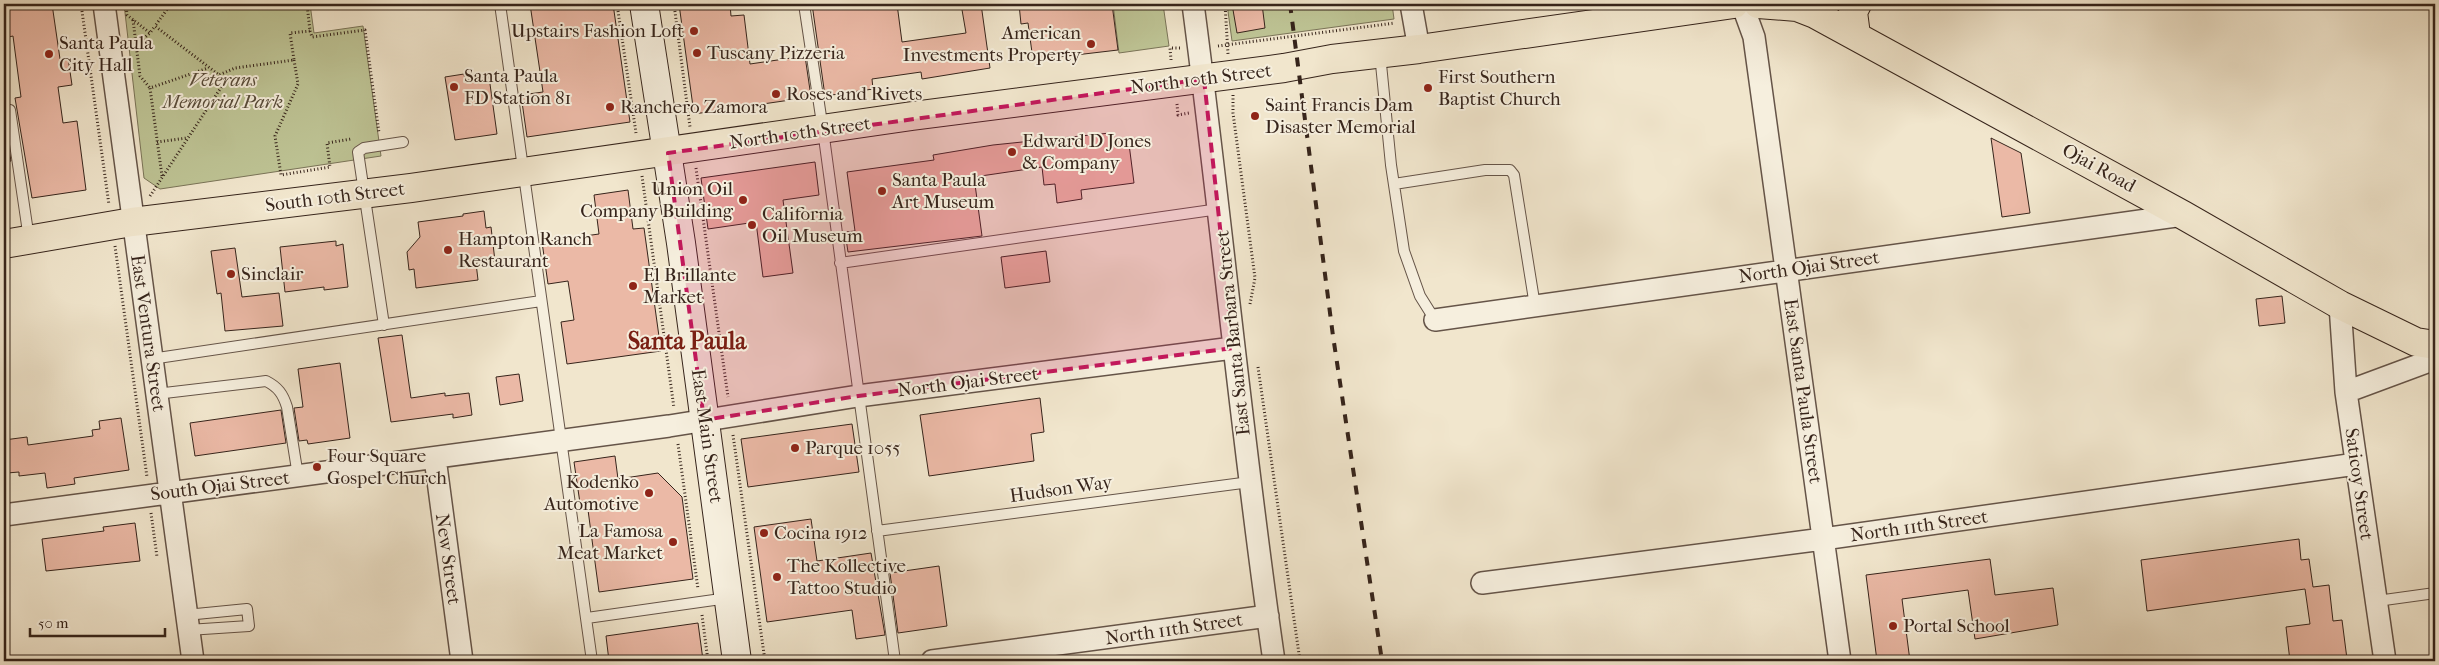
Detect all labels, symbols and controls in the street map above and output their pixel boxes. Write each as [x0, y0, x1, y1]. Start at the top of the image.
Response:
place label: Upstairs Fashion Loft [511, 20, 684, 42]
place label: American Investments Property [903, 22, 1082, 66]
marker: Upstairs Fashion Loft [688, 25, 700, 37]
place label: Santa Paula City Hall [59, 32, 153, 76]
marker: American Investments Property [1085, 38, 1097, 50]
place label: Tuscany Pizzeria [707, 42, 845, 64]
marker: Tuscany Pizzeria [691, 47, 703, 59]
marker: Santa Paula City Hall [43, 48, 55, 60]
street label: North 10th Street [1129, 59, 1273, 99]
place label: Santa Paula FD Station 81 [464, 65, 571, 109]
place label: First Southern Baptist Church [1438, 66, 1561, 110]
park label: Veterans Memorial Park [161, 69, 283, 113]
marker: Santa Paula FD Station 81 [448, 81, 460, 93]
marker: First Southern Baptist Church [1422, 82, 1434, 94]
place label: Roses and Rivets [786, 83, 922, 105]
marker: Roses and Rivets [770, 88, 782, 100]
place label: Saint Francis Dam Disaster Memorial [1265, 94, 1416, 138]
place label: Ranchero Zamora [620, 96, 768, 118]
marker: Ranchero Zamora [604, 101, 616, 113]
marker: Saint Francis Dam Disaster Memorial [1249, 110, 1261, 122]
street label: North 10th Street [728, 112, 872, 154]
place label: Edward D Jones & Company [1022, 130, 1151, 174]
street label: Ojai Road [2058, 139, 2140, 197]
marker: Edward D Jones & Company [1006, 146, 1018, 158]
place label: Santa Paula Art Museum [891, 169, 994, 213]
street label: South 10th Street [264, 178, 406, 216]
place label: Union Oil Company Building [580, 178, 734, 222]
marker: Santa Paula Art Museum [876, 185, 888, 197]
marker: Union Oil Company Building [737, 194, 749, 206]
place label: California Oil Museum [762, 203, 863, 247]
marker: California Oil Museum [746, 219, 758, 231]
place label: Hampton Ranch Restaurant [458, 228, 592, 272]
street label: East Santa Barbara Street [1211, 229, 1255, 437]
marker: Hampton Ranch Restaurant [442, 244, 454, 256]
street label: North Ojai Street [1737, 246, 1881, 288]
street label: East Ventura Street [126, 253, 170, 413]
place label: Sinclair [241, 263, 304, 285]
place label: El Brillante Market [643, 264, 736, 308]
marker: Sinclair [225, 268, 237, 280]
marker: El Brillante Market [627, 280, 639, 292]
street label: East Santa Paula Street [1779, 297, 1827, 485]
district label: Santa Paula [628, 327, 747, 355]
street label: North Ojai Street [896, 362, 1040, 402]
street label: East Main Street [687, 367, 727, 505]
street label: Saticoy Street [2340, 427, 2378, 542]
place label: Parque 1055 [805, 437, 901, 459]
marker: Parque 1055 [789, 442, 801, 454]
place label: Four Square Gospel Church [327, 445, 447, 489]
marker: Four Square Gospel Church [311, 461, 323, 473]
street label: South Ojai Street [149, 467, 291, 505]
place label: Kodenko Automotive [543, 471, 639, 515]
street label: Hudson Way [1008, 471, 1115, 507]
marker: Kodenko Automotive [643, 487, 655, 499]
street label: North 11th Street [1849, 505, 1989, 547]
street label: New Street [431, 512, 465, 606]
place label: La Famosa Meat Market [557, 520, 663, 564]
place label: Cocina 1912 [774, 522, 868, 544]
marker: Cocina 1912 [758, 527, 770, 539]
marker: La Famosa Meat Market [667, 536, 679, 548]
place label: The Kollective Tattoo Studio [787, 555, 906, 599]
marker: The Kollective Tattoo Studio [771, 571, 783, 583]
scale bar [30, 605, 165, 637]
street label: North 11th Street [1104, 608, 1244, 650]
text: 50 m [38, 614, 69, 632]
place label: Portal School [1903, 615, 2010, 637]
marker: Portal School [1887, 620, 1899, 632]

